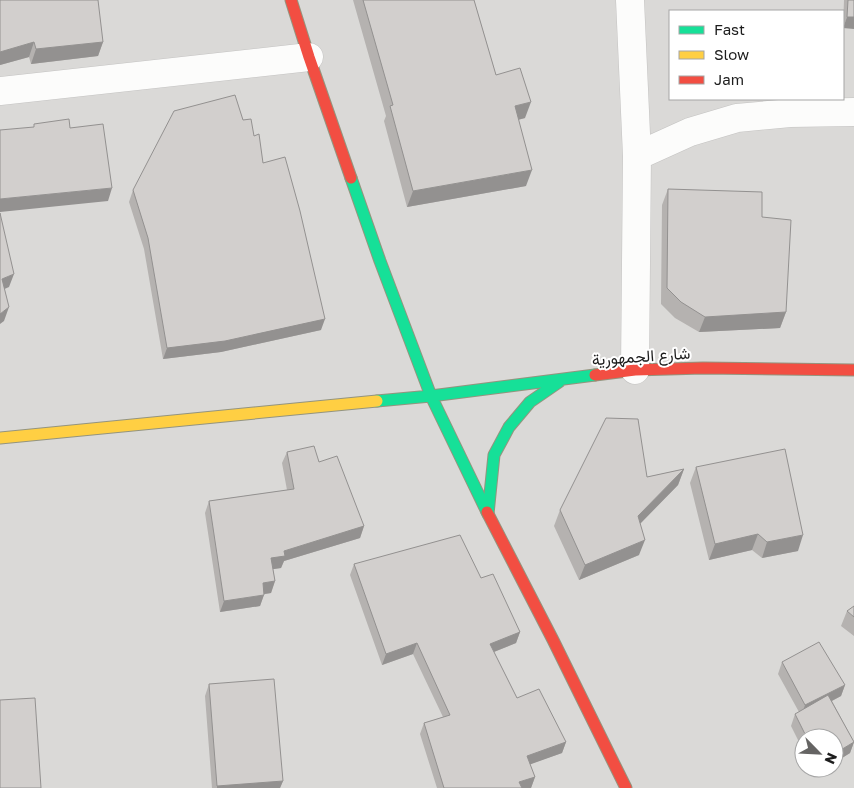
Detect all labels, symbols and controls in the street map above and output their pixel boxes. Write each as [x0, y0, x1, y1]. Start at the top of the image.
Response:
legend [669, 10, 844, 100]
text: Fast [714, 20, 745, 38]
text: Slow [714, 45, 749, 63]
text: Jam [714, 70, 744, 88]
street label: شارع الجمهورية [591, 343, 691, 371]
north arrow [794, 728, 844, 778]
text: N [821, 750, 841, 767]

